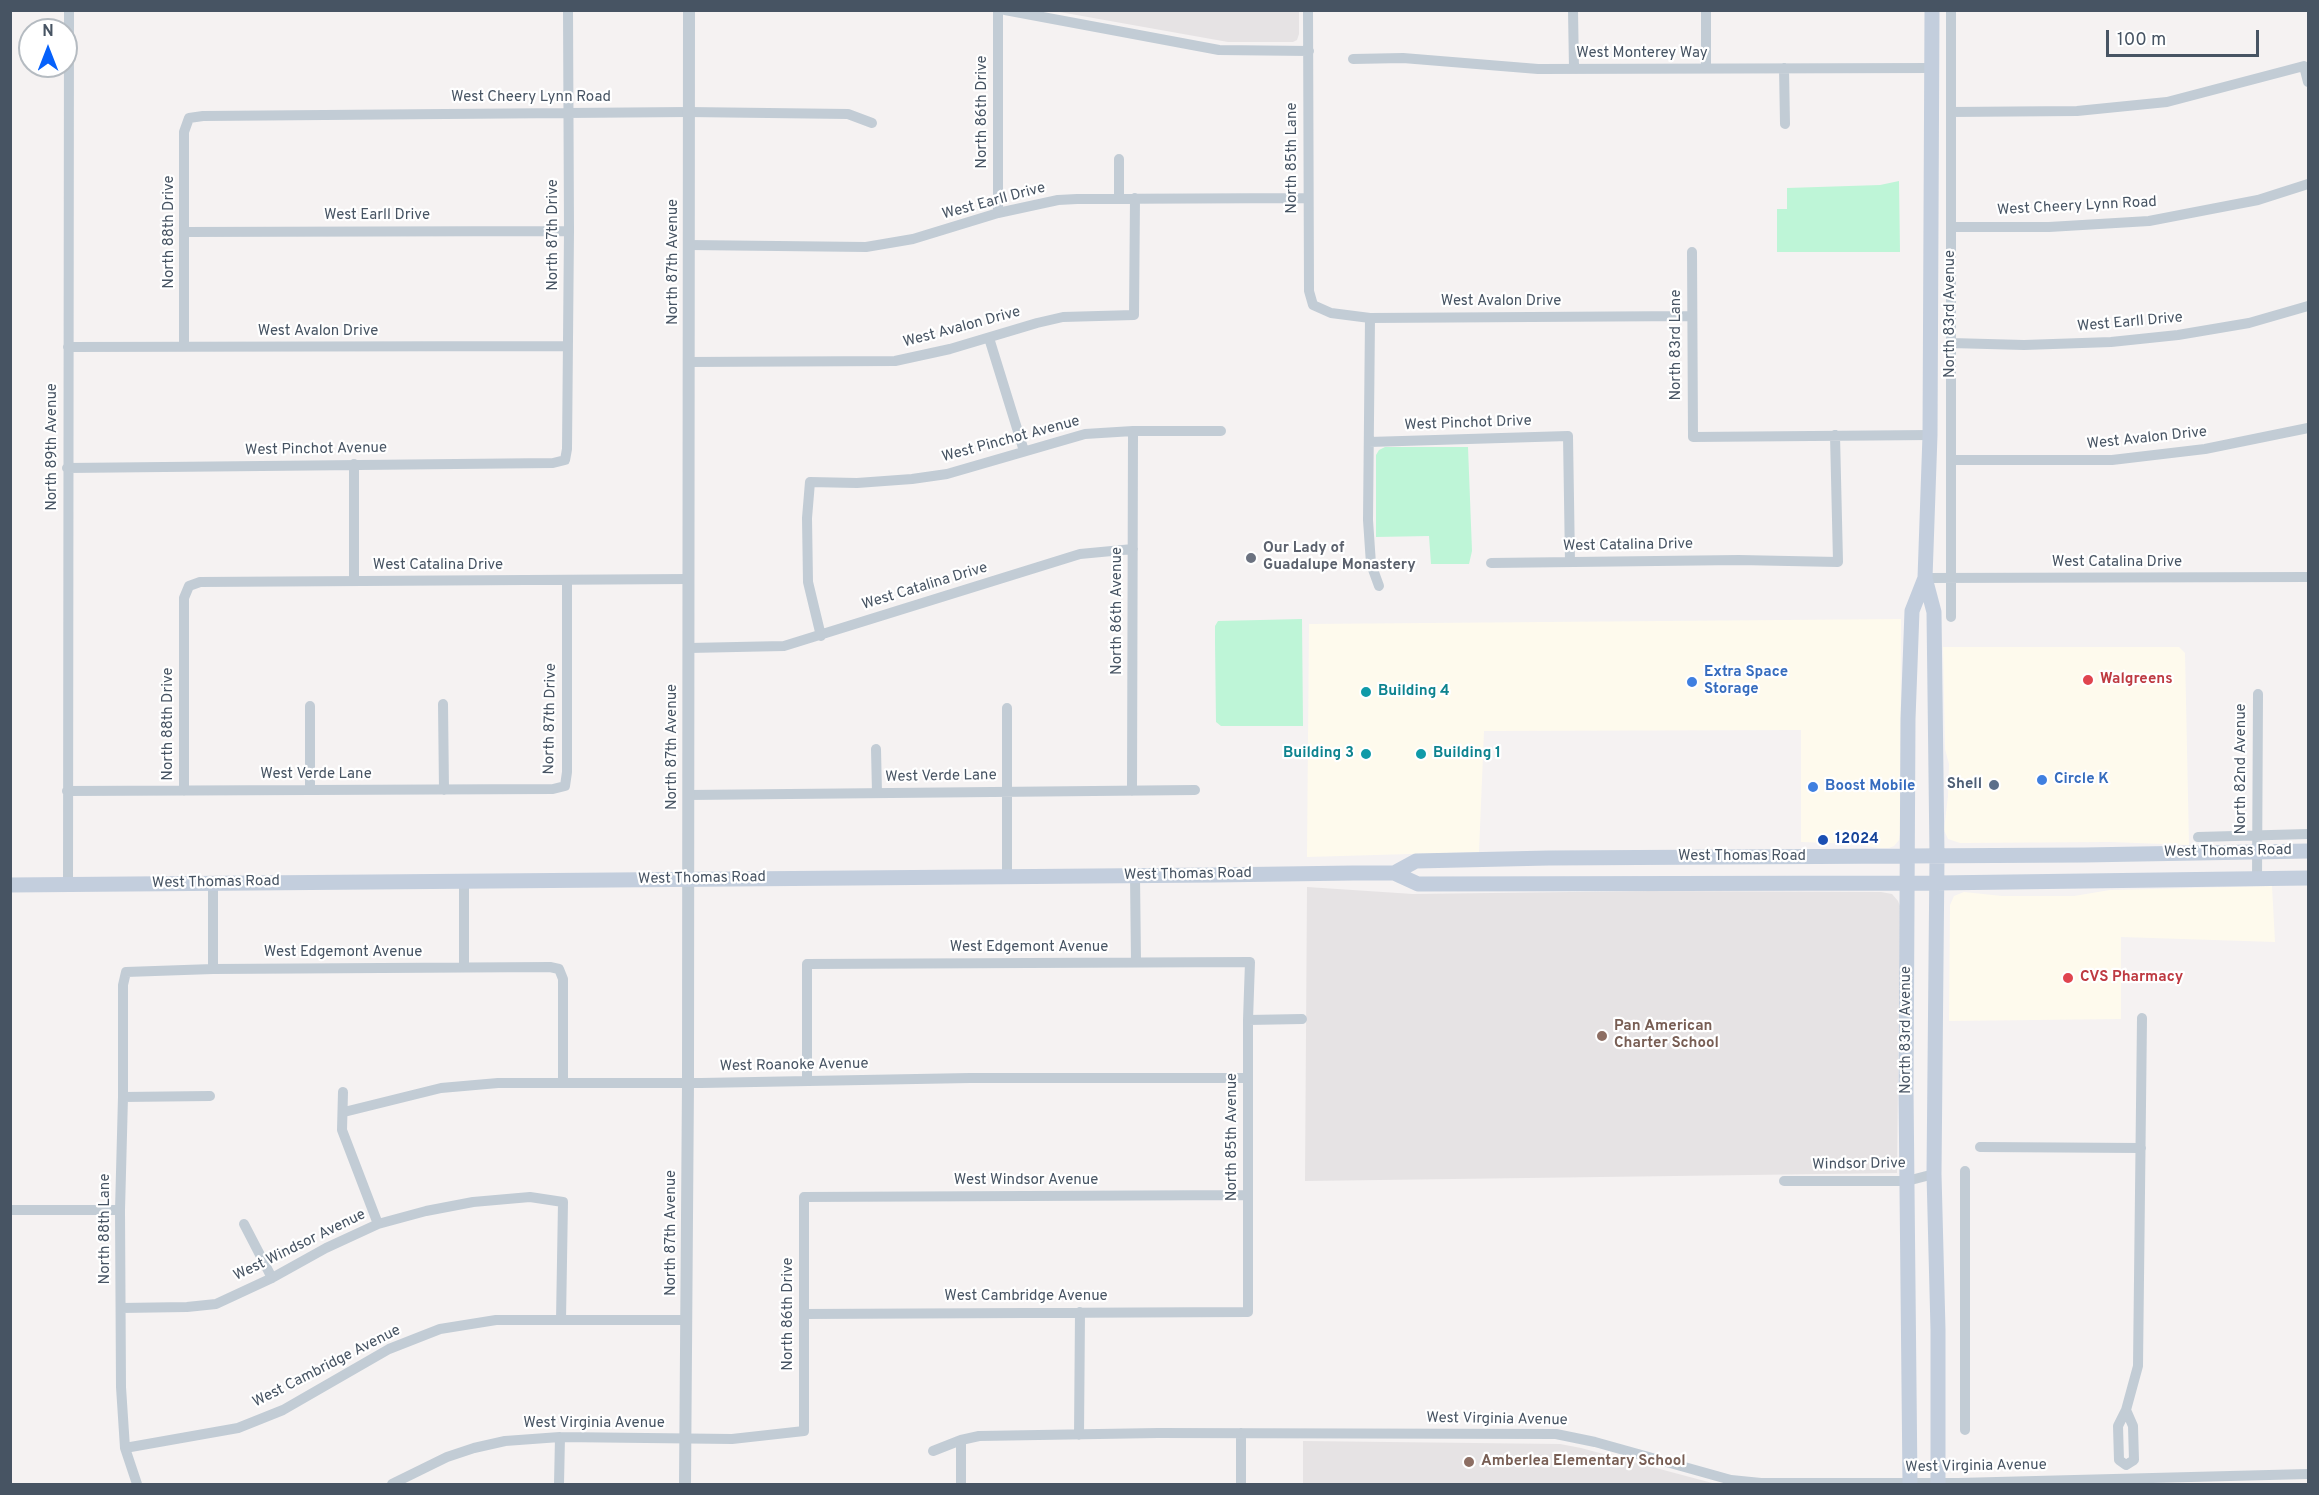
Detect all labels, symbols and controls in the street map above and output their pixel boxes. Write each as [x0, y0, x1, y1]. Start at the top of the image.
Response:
north arrow [18, 18, 78, 78]
scale bar [2109, 18, 2262, 56]
text: N [42, 22, 54, 42]
text: 100 m [2117, 29, 2166, 52]
street label: West Monterey Way [1576, 45, 1708, 63]
street label: North 86th Drive [974, 55, 992, 169]
street label: West Cheery Lynn Road [451, 89, 611, 107]
street label: North 85th Lane [1284, 102, 1302, 214]
street label: North 88th Drive [161, 175, 179, 289]
street label: North 87th Drive [545, 179, 563, 291]
street label: West Earll Drive [940, 180, 1048, 224]
street label: West Cheery Lynn Road [1997, 194, 2157, 220]
street label: North 87th Avenue [665, 199, 683, 325]
street label: West Earll Drive [324, 207, 430, 225]
street label: North 83rd Avenue [1942, 250, 1960, 378]
street label: North 83rd Lane [1668, 289, 1686, 401]
street label: West Avalon Drive [1441, 293, 1561, 311]
street label: West Avalon Drive [901, 304, 1023, 352]
street label: West Earll Drive [2076, 309, 2184, 337]
street label: West Avalon Drive [258, 323, 378, 341]
street label: North 89th Avenue [44, 383, 62, 511]
street label: West Pinchot Avenue [940, 413, 1082, 467]
street label: West Pinchot Drive [1404, 413, 1532, 435]
street label: West Avalon Drive [2086, 424, 2208, 454]
street label: West Pinchot Avenue [245, 440, 387, 460]
street label: West Catalina Drive [1563, 536, 1693, 556]
place label: Our Lady of Guadalupe Monastery [1263, 540, 1416, 575]
street label: North 86th Avenue [1109, 547, 1127, 675]
marker: Our Lady of Guadalupe Monastery [1244, 551, 1258, 565]
street label: West Catalina Drive [2052, 554, 2182, 572]
street label: West Catalina Drive [373, 557, 503, 575]
street label: West Catalina Drive [860, 559, 990, 615]
street label: North 87th Drive [541, 663, 561, 775]
place label: Extra Space Storage [1704, 664, 1788, 699]
street label: North 88th Drive [160, 667, 178, 781]
place label: Walgreens [2100, 671, 2173, 689]
marker: Walgreens [2081, 673, 2095, 687]
marker: Extra Space Storage [1685, 675, 1699, 689]
place label: Building 4 [1378, 683, 1450, 701]
street label: North 87th Avenue [664, 684, 682, 810]
marker: Building 4 [1359, 685, 1373, 699]
street label: North 82nd Avenue [2233, 703, 2251, 835]
place label: Building 3 [1283, 745, 1354, 763]
place label: Building 1 [1433, 745, 1501, 763]
marker: Building 3 [1359, 747, 1373, 761]
marker: Building 1 [1414, 747, 1428, 761]
street label: West Verde Lane [260, 766, 372, 784]
street label: West Verde Lane [885, 767, 997, 787]
place label: Circle K [2054, 771, 2109, 789]
marker: Circle K [2035, 773, 2049, 787]
place label: Shell [1947, 776, 1982, 794]
place label: Boost Mobile [1825, 778, 1915, 796]
marker: Shell [1987, 778, 2001, 792]
marker: Boost Mobile [1806, 780, 1820, 794]
place label: 12024 [1835, 831, 1879, 849]
marker: 12024 [1816, 833, 1830, 847]
street label: West Thomas Road [2164, 842, 2292, 862]
street label: West Thomas Road [1678, 848, 1806, 866]
street label: West Thomas Road [1124, 865, 1252, 885]
street label: West Thomas Road [638, 869, 766, 889]
street label: West Thomas Road [152, 873, 280, 893]
street label: West Edgemont Avenue [950, 939, 1108, 957]
street label: West Edgemont Avenue [264, 944, 422, 962]
street label: North 83rd Avenue [1898, 966, 1916, 1094]
place label: CVS Pharmacy [2080, 969, 2183, 987]
marker: CVS Pharmacy [2061, 971, 2075, 985]
place label: Pan American Charter School [1614, 1018, 1719, 1053]
marker: Pan American Charter School [1595, 1029, 1609, 1043]
street label: West Roanoke Avenue [719, 1056, 869, 1076]
street label: North 85th Avenue [1224, 1073, 1242, 1201]
street label: Windsor Drive [1812, 1155, 1906, 1175]
street label: North 87th Avenue [663, 1170, 681, 1296]
street label: West Windsor Avenue [954, 1172, 1098, 1190]
street label: North 88th Lane [97, 1174, 115, 1284]
street label: West Windsor Avenue [231, 1206, 369, 1286]
street label: North 86th Drive [780, 1257, 798, 1371]
street label: West Cambridge Avenue [944, 1288, 1108, 1306]
street label: West Cambridge Avenue [250, 1322, 404, 1412]
street label: West Virginia Avenue [1426, 1410, 1568, 1430]
street label: West Virginia Avenue [523, 1415, 665, 1433]
place label: Amberlea Elementary School [1481, 1453, 1686, 1471]
marker: Amberlea Elementary School [1462, 1455, 1476, 1469]
street label: West Virginia Avenue [1905, 1457, 2047, 1477]

